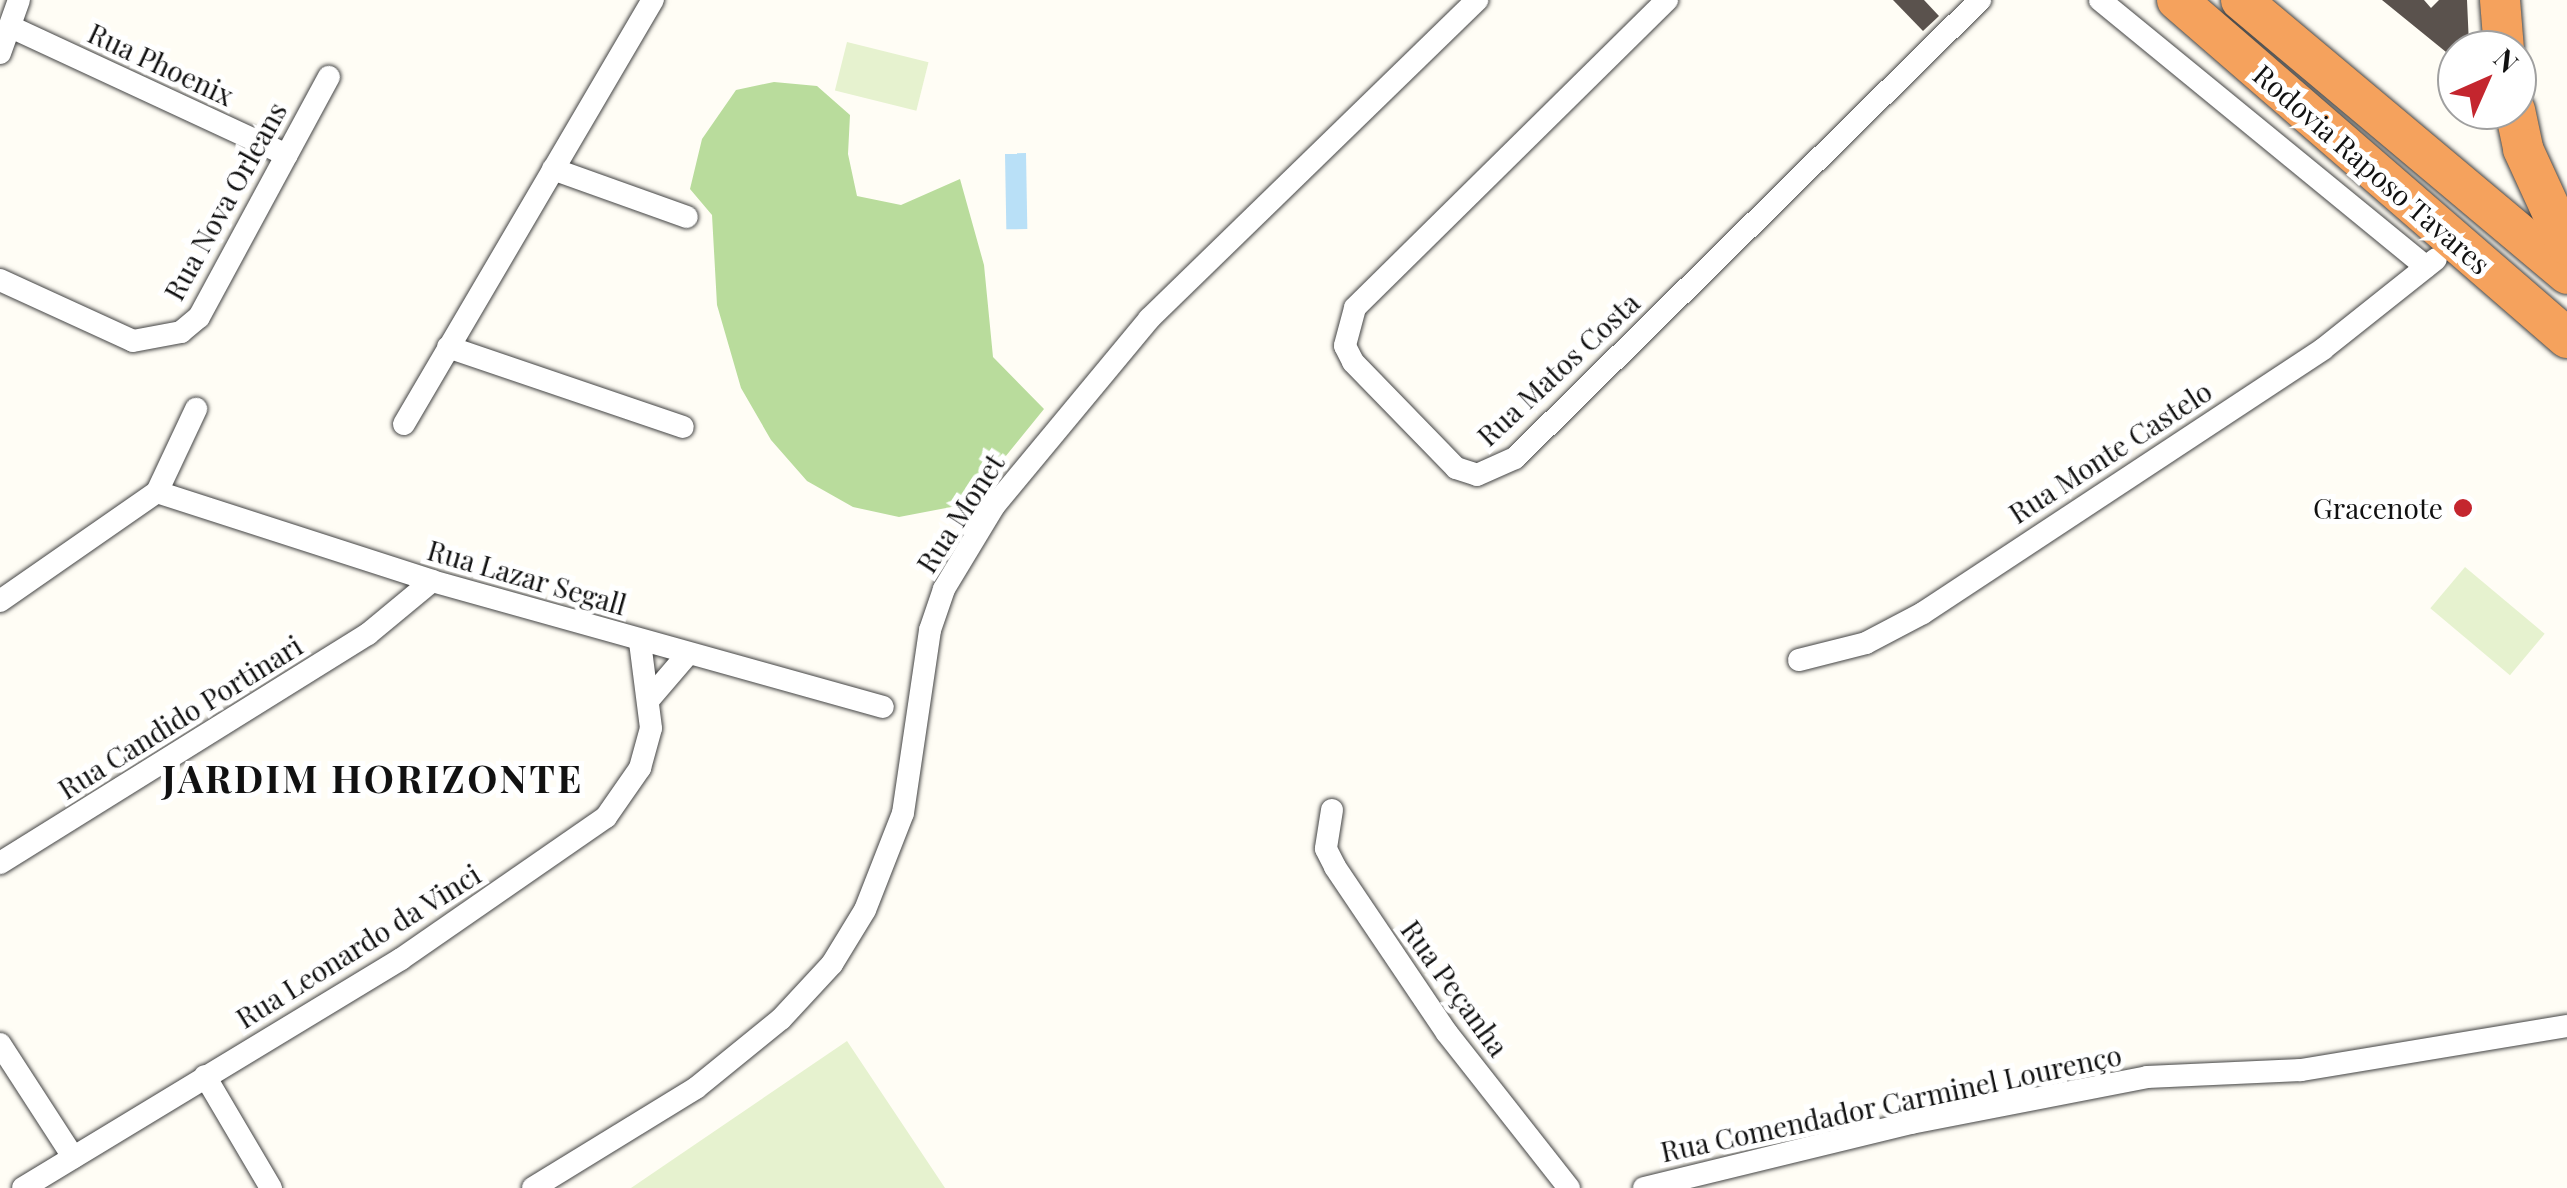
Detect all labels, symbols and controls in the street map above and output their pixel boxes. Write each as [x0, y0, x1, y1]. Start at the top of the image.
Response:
street label: Rua Phoenix [83, 16, 239, 112]
north arrow [2437, 30, 2537, 130]
text: N [2487, 40, 2527, 80]
street label: Rodovia Raposo Tavares [2247, 57, 2497, 281]
street label: Rua Nova Orleans [157, 96, 293, 306]
street label: Rua Matos Costa [1470, 285, 1646, 453]
street label: Rua Monte Castelo [2002, 374, 2218, 530]
street label: Rua Monet [909, 447, 1011, 579]
place label: Gracenote [2313, 491, 2443, 525]
marker: Gracenote [2452, 497, 2474, 519]
street label: Rua Lazar Segall [423, 532, 631, 622]
street label: Rua Candido Portinari [52, 628, 308, 806]
district label: JARDIM HORIZONTE [162, 755, 584, 801]
street label: Rua Leonardo da Vinci [229, 857, 487, 1035]
street label: Rua Peçanha [1394, 913, 1516, 1063]
street label: Rua Comendador Carminel Lourenço [1657, 1038, 2125, 1168]

